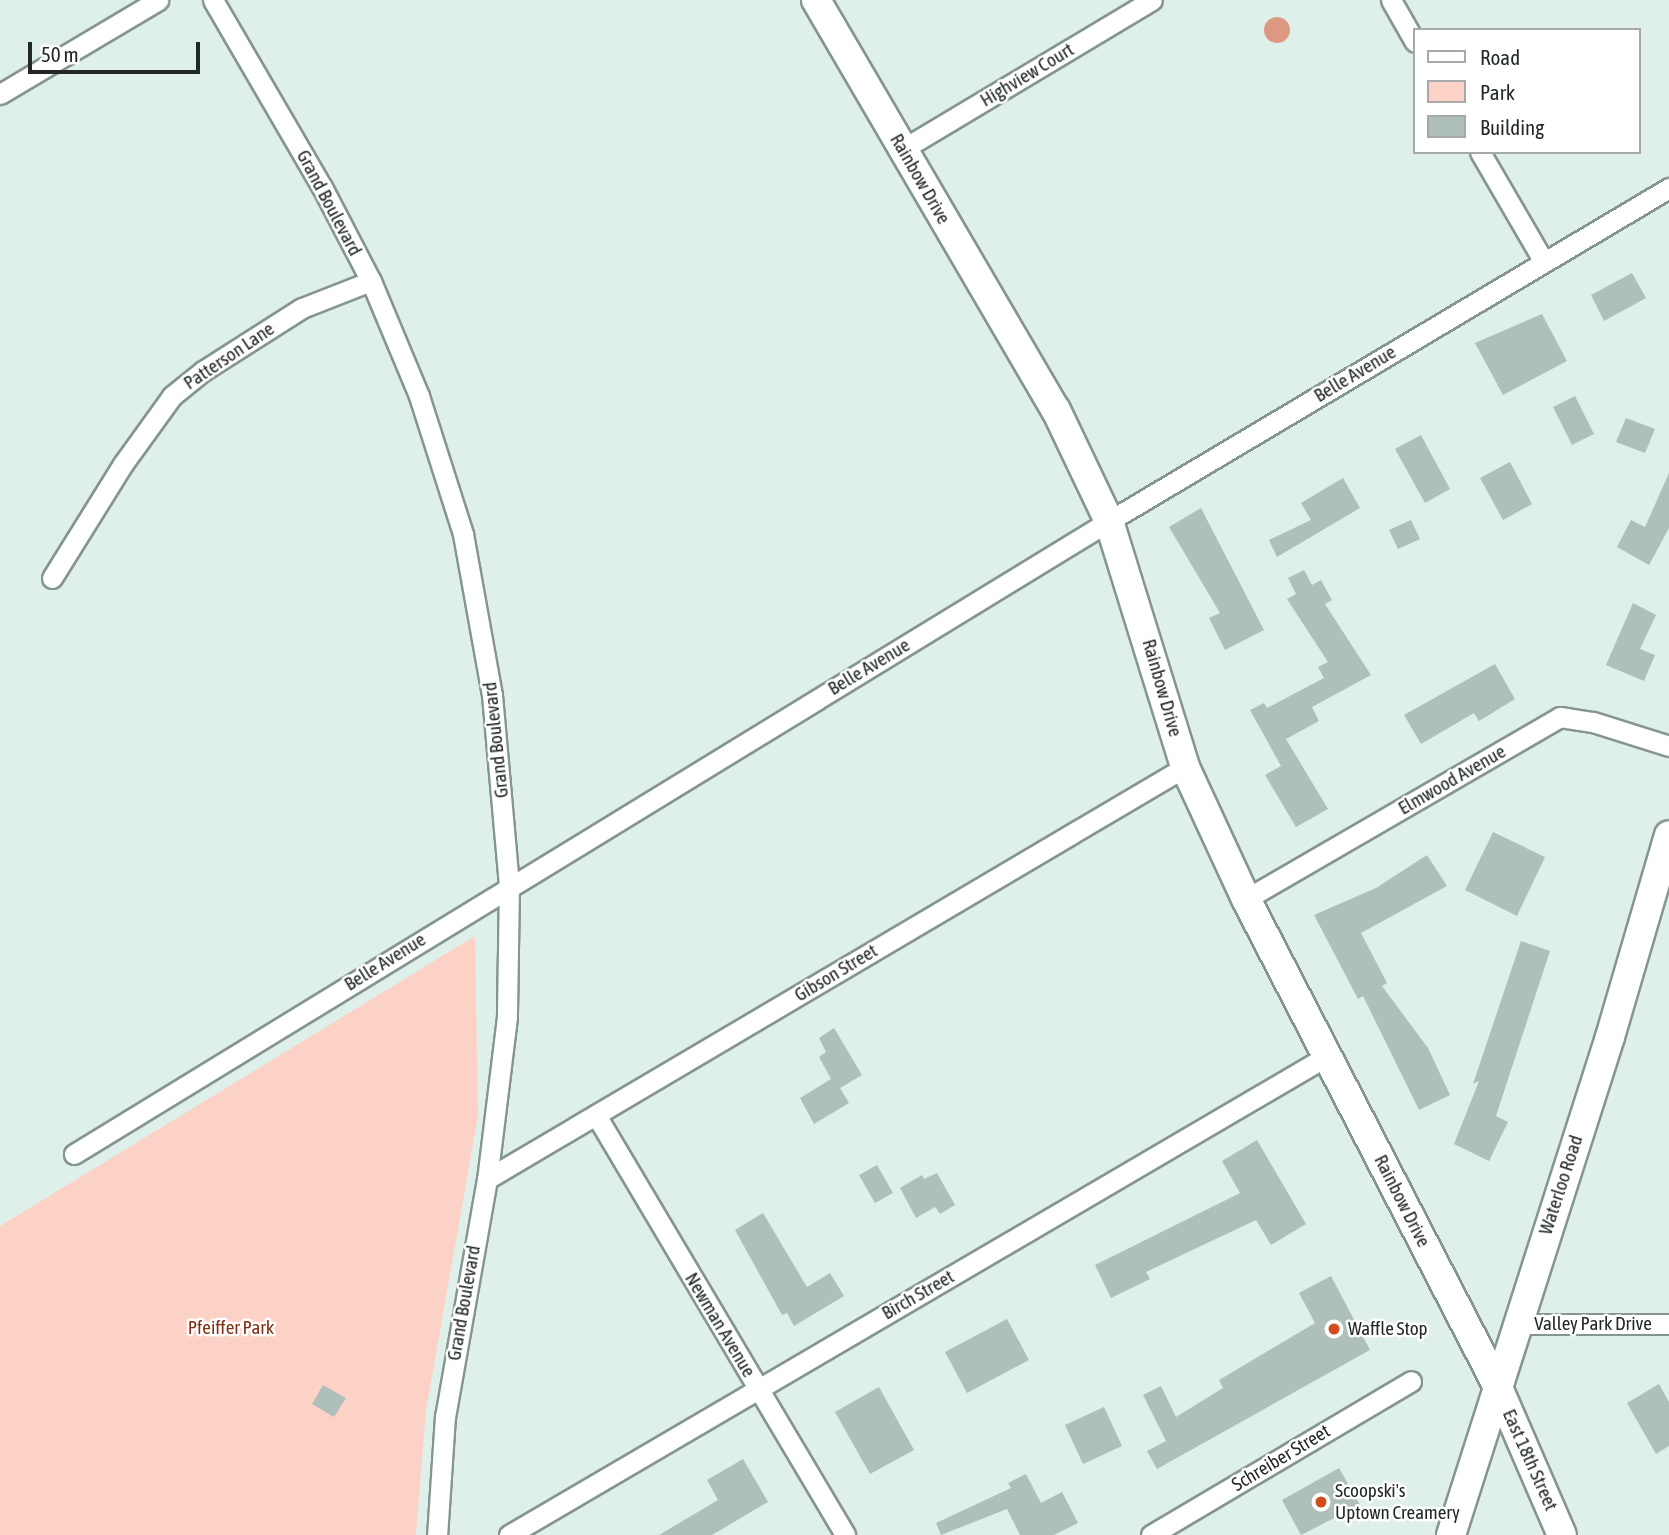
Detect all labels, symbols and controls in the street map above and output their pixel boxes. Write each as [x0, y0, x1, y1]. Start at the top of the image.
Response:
scale bar [32, 28, 203, 72]
legend [1414, 28, 1641, 154]
street label: Highview Court [976, 38, 1078, 112]
text: 50 m [41, 42, 79, 66]
text: Road [1480, 45, 1520, 69]
text: Park [1480, 80, 1515, 104]
text: Building [1480, 115, 1544, 139]
street label: Rainbow Drive [885, 130, 955, 228]
street label: Grand Boulevard [292, 146, 366, 260]
street label: Patterson Lane [179, 317, 279, 395]
street label: Belle Avenue [1310, 341, 1400, 407]
street label: Belle Avenue [824, 634, 914, 700]
street label: Rainbow Drive [1137, 637, 1187, 739]
street label: Grand Boulevard [479, 681, 513, 799]
street label: Elmwood Avenue [1394, 740, 1510, 820]
street label: Belle Avenue [340, 928, 430, 996]
street label: Gibson Street [790, 939, 882, 1007]
street label: Waterloo Road [1534, 1132, 1588, 1238]
street label: Rainbow Drive [1369, 1151, 1435, 1251]
street label: Grand Boulevard [443, 1244, 485, 1362]
street label: Birch Street [878, 1265, 958, 1325]
street label: Newman Avenue [680, 1269, 760, 1381]
street label: Valley Park Drive [1534, 1313, 1652, 1335]
park label: Pfeiffer Park [188, 1317, 274, 1339]
place label: Waffle Stop [1348, 1318, 1428, 1340]
marker: Waffle Stop [1326, 1321, 1342, 1337]
street label: East 18th Street [1498, 1406, 1562, 1514]
street label: Schreiber Street [1228, 1420, 1334, 1496]
place label: Scoopski's Uptown Creamery [1335, 1480, 1460, 1524]
marker: Scoopski's Uptown Creamery [1313, 1494, 1329, 1510]

